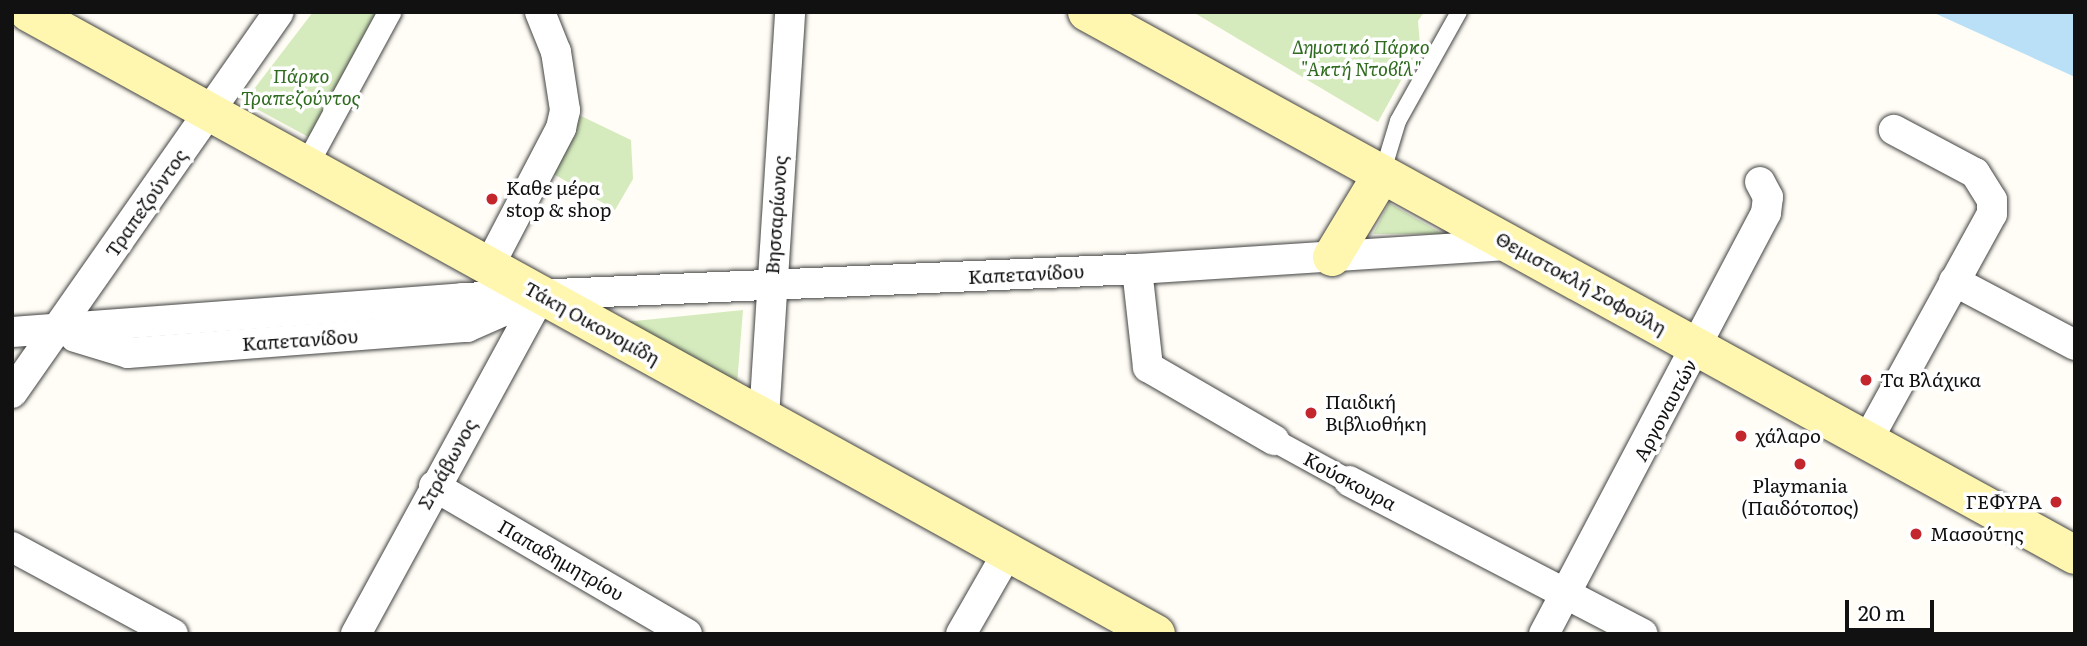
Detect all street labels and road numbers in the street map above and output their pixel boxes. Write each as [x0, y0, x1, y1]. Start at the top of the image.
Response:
street label: Τραπεζούντος [100, 145, 192, 261]
street label: Βησσαρίωνος [760, 155, 792, 275]
street label: Θεμιστοκλή Σοφούλη [1492, 227, 1670, 339]
street label: Καπετανίδου [967, 260, 1085, 288]
street label: Τάκη Οικονομίδη [520, 276, 664, 370]
street label: Καπετανίδου [241, 325, 359, 355]
street label: Αργοναυτών [1629, 355, 1701, 465]
street label: Στράβωνος [413, 415, 481, 513]
street label: Κούσκουρα [1300, 447, 1400, 515]
street label: Παπαδημητρίου [494, 515, 628, 605]

